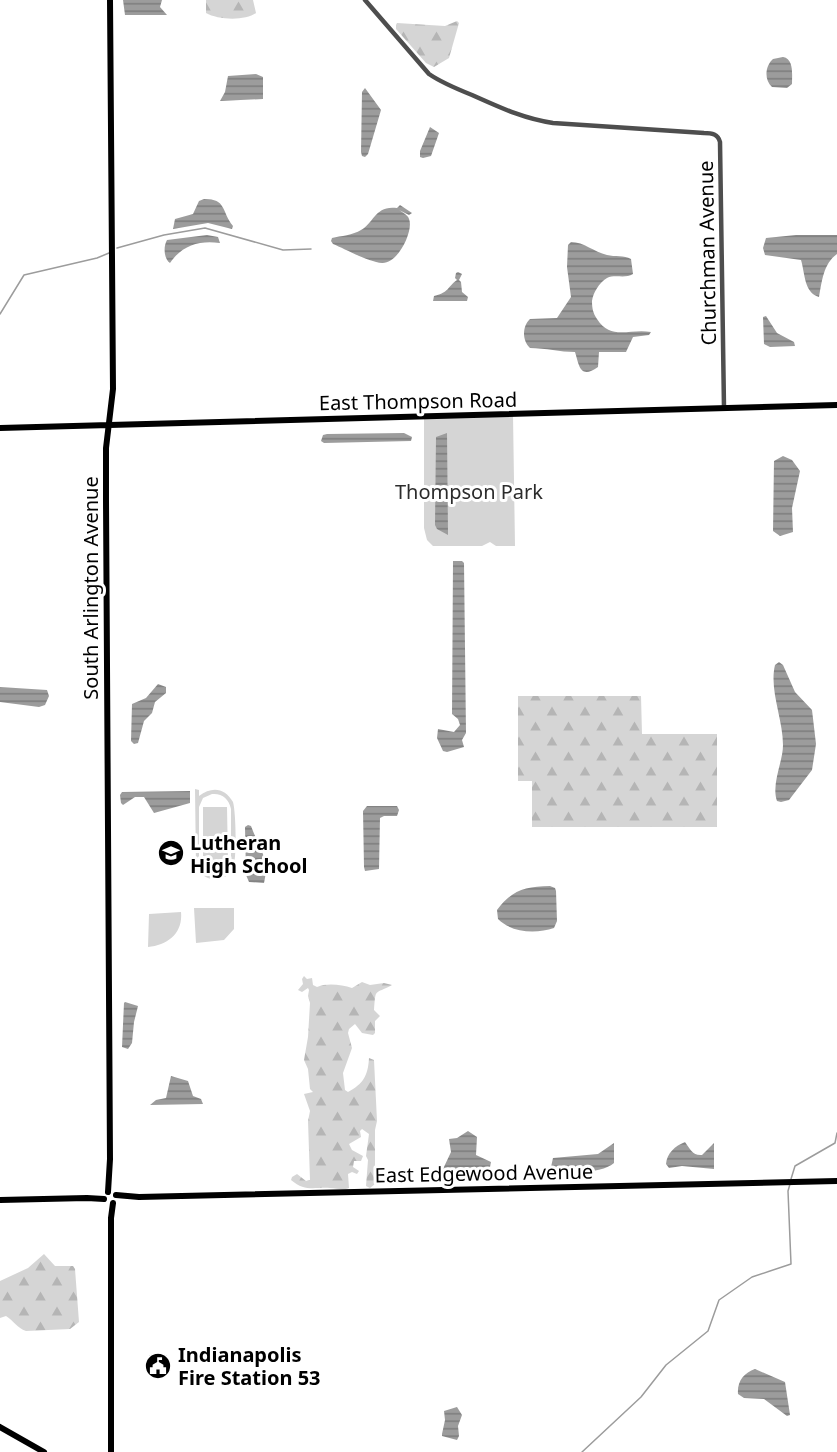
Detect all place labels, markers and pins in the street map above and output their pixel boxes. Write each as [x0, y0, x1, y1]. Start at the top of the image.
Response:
place label: Lutheran High School [190, 829, 307, 879]
school or university icon: Lutheran High School [156, 838, 186, 868]
place label: Indianapolis Fire Station 53 [178, 1341, 321, 1391]
public building icon: Indianapolis Fire Station 53 [143, 1351, 173, 1381]

